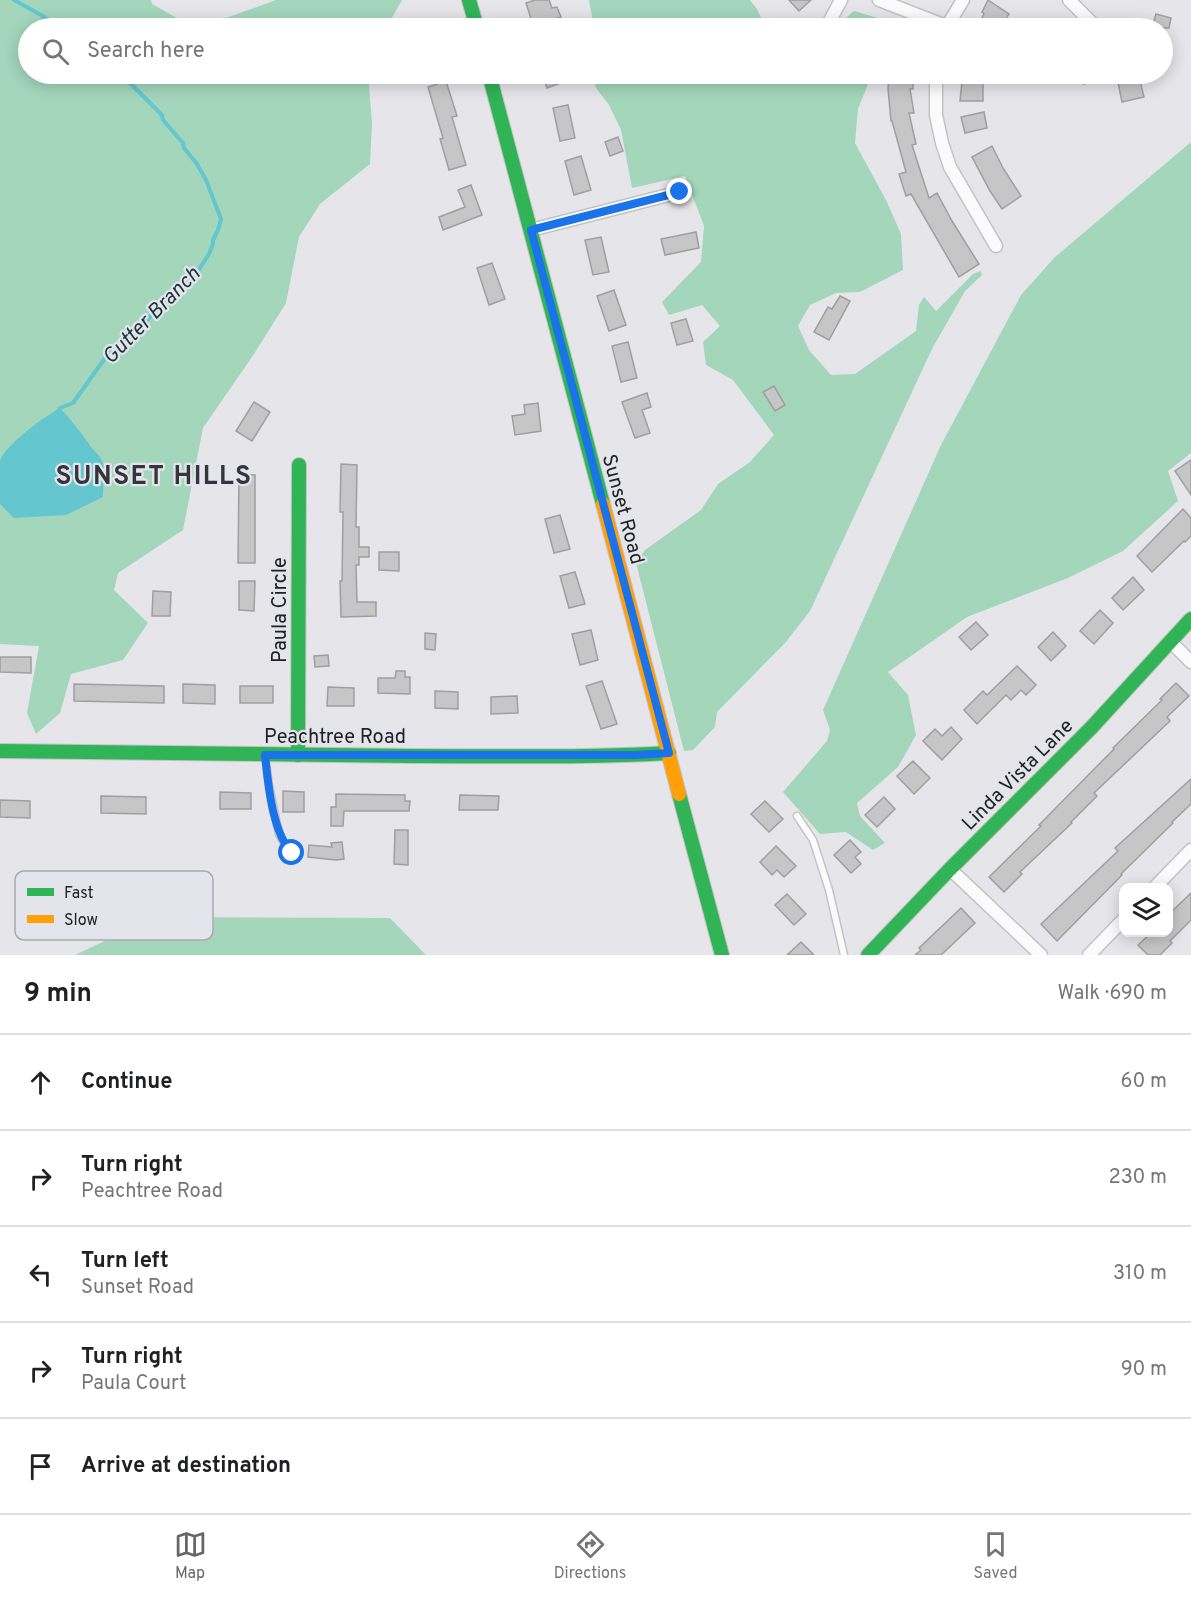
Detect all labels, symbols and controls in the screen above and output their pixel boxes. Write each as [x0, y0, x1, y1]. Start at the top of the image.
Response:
search box [18, 18, 1173, 84]
icon: search [39, 35, 72, 68]
text: Search here [87, 38, 205, 65]
route end [666, 178, 692, 204]
water label: Gutter Branch [97, 261, 207, 371]
street label: Sunset Road [595, 452, 649, 567]
district label: SUNSET HILLS [56, 461, 253, 494]
street label: Paula Circle [268, 557, 294, 663]
street label: Linda Vista Lane [957, 714, 1080, 837]
street label: Peachtree Road [264, 725, 406, 751]
route start [278, 839, 304, 865]
legend [15, 871, 213, 940]
map controls [1119, 883, 1173, 937]
button: layers [1119, 883, 1173, 937]
text: Fast [64, 884, 94, 904]
text: Slow [64, 911, 98, 931]
text: 9 min [24, 978, 92, 1011]
text: Walk · 690 m [1057, 981, 1167, 1007]
icon: ahead [24, 1066, 57, 1099]
text: Continue [81, 1069, 172, 1096]
text: 60 m [1121, 1069, 1167, 1095]
text: Turn right [81, 1152, 183, 1179]
icon: right [24, 1162, 57, 1195]
text: 230 m [1108, 1165, 1167, 1191]
text: Peachtree Road [81, 1179, 223, 1205]
text: Turn left [81, 1248, 169, 1275]
icon: left [24, 1258, 57, 1291]
text: 310 m [1113, 1261, 1167, 1287]
text: Sunset Road [81, 1275, 194, 1301]
text: Turn right [81, 1344, 183, 1371]
icon: right [24, 1354, 57, 1387]
text: 90 m [1121, 1357, 1167, 1383]
text: Paula Court [81, 1371, 187, 1397]
icon: arrive [24, 1450, 57, 1483]
text: Arrive at destination [81, 1453, 291, 1480]
tab: Map [174, 1528, 207, 1584]
tab: Directions [554, 1528, 626, 1584]
tab: Saved [973, 1528, 1017, 1584]

